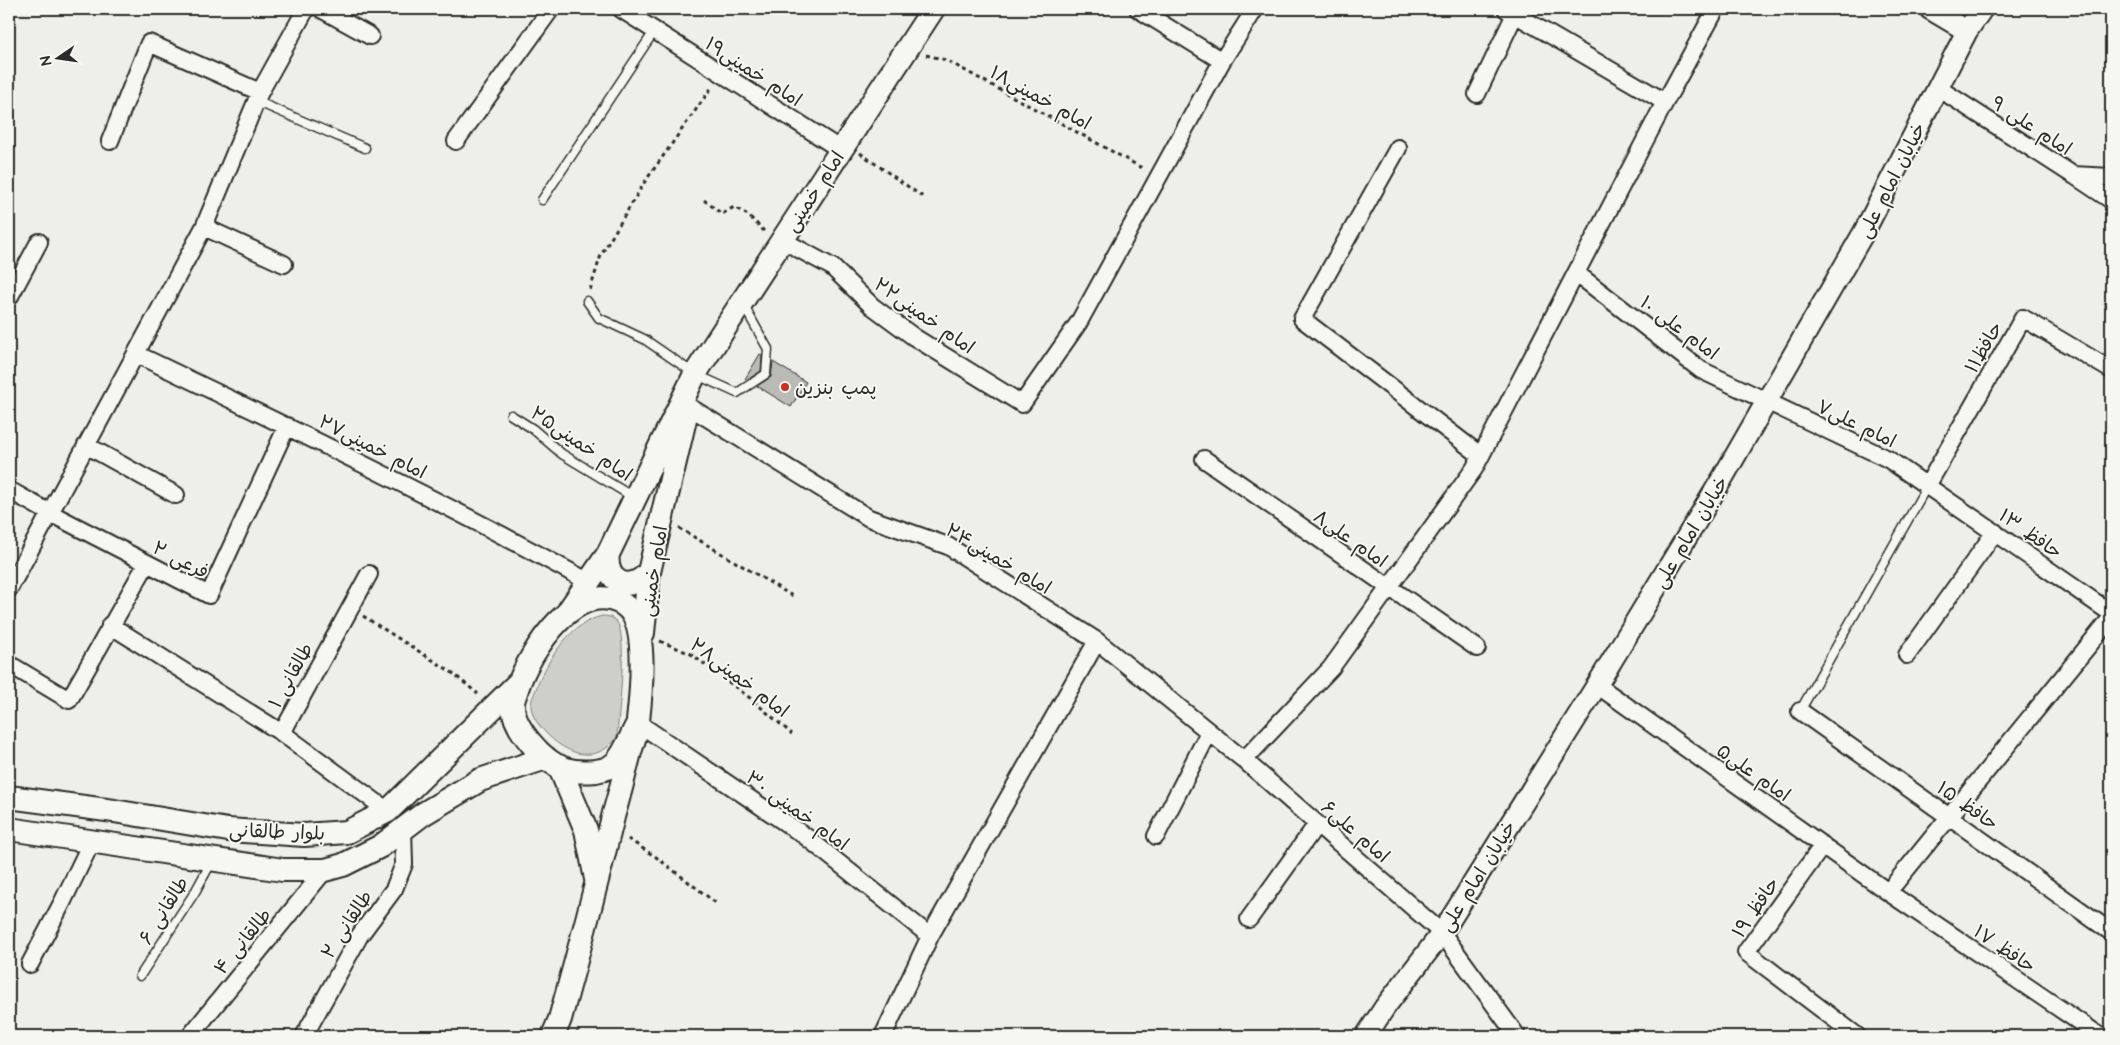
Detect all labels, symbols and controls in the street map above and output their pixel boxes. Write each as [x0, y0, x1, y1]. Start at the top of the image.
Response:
street label: امام خمینی۱۹ [699, 31, 807, 114]
north arrow [32, 32, 82, 82]
text: N [36, 54, 57, 67]
street label: امام خمینی۱۸ [985, 59, 1096, 137]
street label: امام علی ۹ [1985, 90, 2077, 163]
street label: خیابان امام علی [1852, 118, 1933, 243]
street label: امام خمینی [779, 146, 852, 238]
street label: امام خمینی۲۲ [868, 271, 980, 361]
street label: امام علی ۱۰ [1634, 290, 1724, 367]
street label: حافظ۱۱ [1959, 317, 2010, 379]
place label: پمپ بنزین [795, 375, 876, 402]
marker: پمپ بنزین [779, 381, 791, 393]
street label: امام علی۷ [1812, 394, 1901, 455]
street label: امام خمینی۲۵ [525, 400, 638, 488]
street label: امام خمینی۲۷ [314, 408, 431, 486]
street label: خیابان امام علی [1647, 472, 1735, 594]
street label: حافظ ۱۳ [1993, 503, 2067, 566]
street label: امام علی۸ [1307, 504, 1393, 575]
street label: امام خمینی۲۴ [940, 517, 1056, 602]
street label: امام خمینی [634, 524, 675, 619]
street label: فرعی ۲ [148, 535, 213, 586]
street label: امام خمینی۲۸ [684, 632, 794, 725]
street label: طالقانی ۱ [262, 638, 320, 713]
street label: امام علی۵ [1711, 738, 1796, 809]
street label: امام خمینی ۳۰ [740, 765, 854, 858]
street label: حافظ ۱۵ [1931, 775, 2003, 837]
street label: امام علی۶ [1315, 795, 1395, 870]
street label: خیابان امام علی [1433, 816, 1523, 938]
street label: بلوار طالقانی [228, 817, 325, 848]
street label: طالقانی ۶ [133, 872, 196, 950]
street label: حافظ ۱۹ [1726, 872, 1787, 944]
street label: طالقانی ۲ [315, 885, 380, 964]
street label: طالقانی ۴ [208, 903, 278, 981]
street label: حافظ ۱۷ [1968, 919, 2041, 980]

